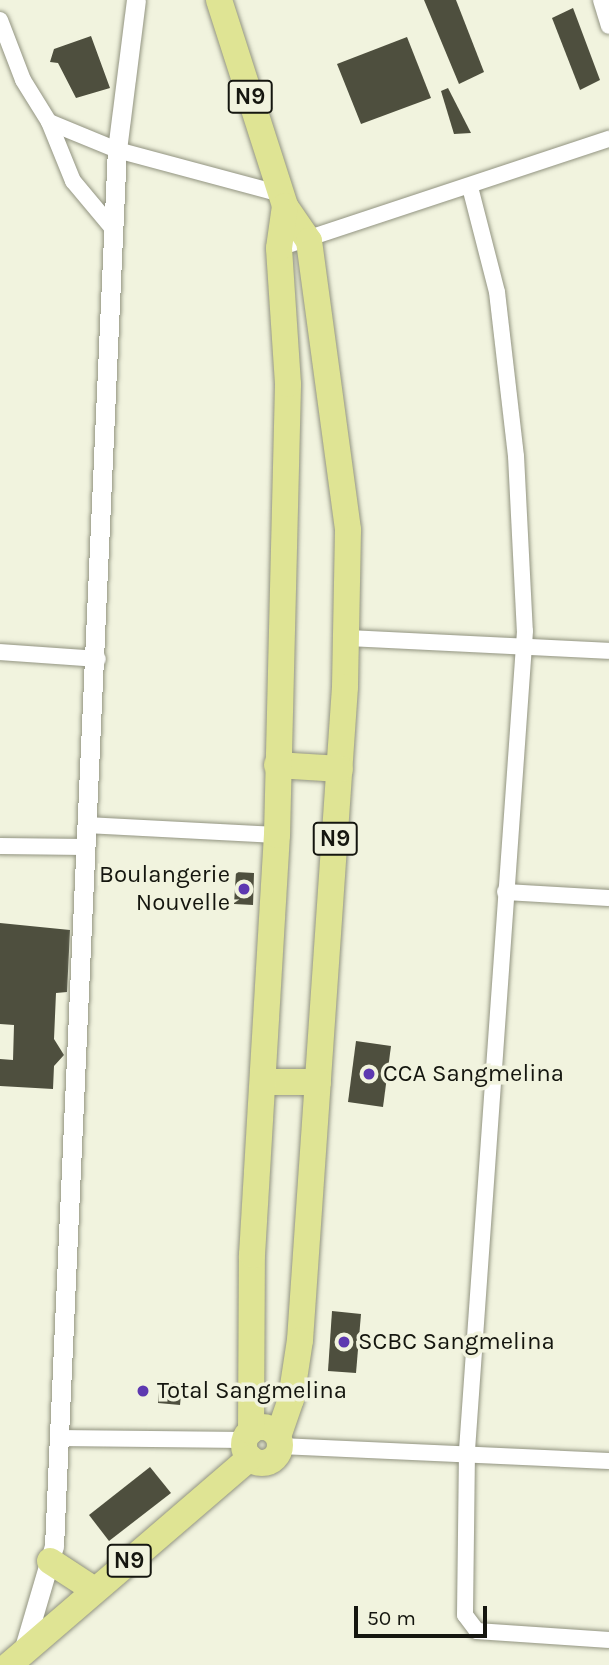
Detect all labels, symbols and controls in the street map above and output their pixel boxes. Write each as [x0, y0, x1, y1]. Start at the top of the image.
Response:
road number: N9 [227, 78, 273, 116]
road number: N9 [312, 820, 358, 859]
place label: Boulangerie Nouvelle [99, 861, 230, 917]
marker: Boulangerie Nouvelle [236, 881, 252, 897]
place label: CCA Sangmelina [383, 1060, 564, 1088]
marker: CCA Sangmelina [361, 1066, 377, 1082]
place label: SCBC Sangmelina [358, 1328, 555, 1356]
marker: SCBC Sangmelina [336, 1334, 352, 1350]
place label: Total Sangmelina [157, 1377, 347, 1405]
marker: Total Sangmelina [135, 1383, 151, 1399]
road number: N9 [106, 1542, 152, 1580]
scale bar [357, 1592, 490, 1636]
text: 50 m [367, 1606, 416, 1630]

